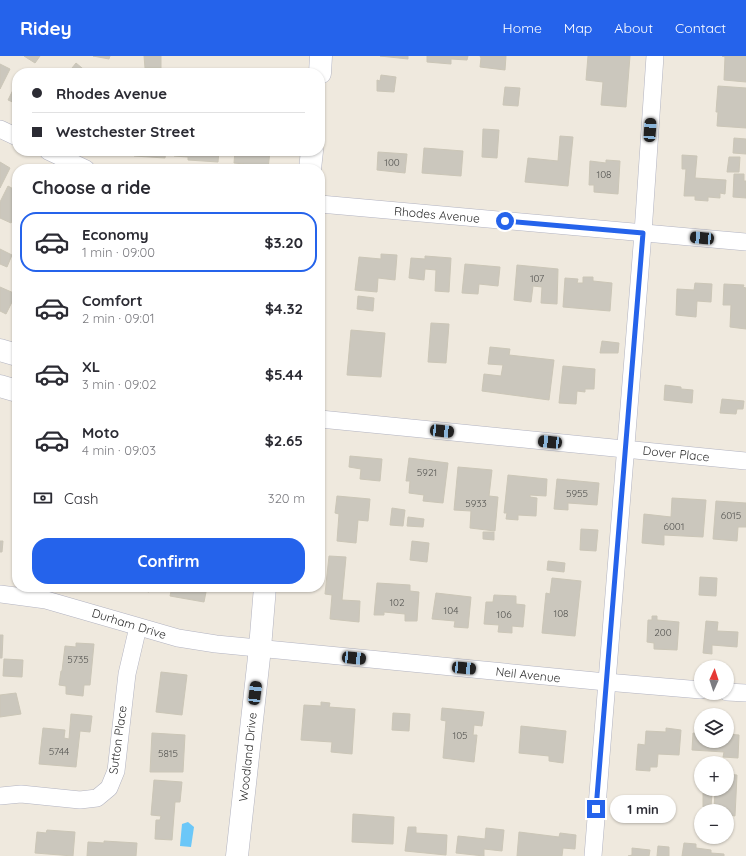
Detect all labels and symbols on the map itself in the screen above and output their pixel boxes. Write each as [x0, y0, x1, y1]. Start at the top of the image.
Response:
car [643, 118, 657, 142]
house number: 100 [384, 156, 400, 169]
house number: 108 [596, 168, 612, 181]
street label: Rhodes Avenue [393, 203, 481, 226]
route start [496, 212, 514, 230]
car [690, 231, 714, 245]
house number: 107 [530, 272, 544, 285]
car [429, 424, 455, 438]
car [537, 435, 563, 449]
street label: Dover Place [642, 443, 710, 464]
house number: 5921 [417, 466, 437, 479]
house number: 5955 [566, 487, 588, 500]
house number: 5933 [465, 497, 487, 510]
house number: 6015 [721, 509, 741, 522]
house number: 6001 [664, 520, 684, 533]
house number: 102 [389, 596, 405, 609]
house number: 104 [444, 604, 458, 617]
street label: Durham Drive [90, 605, 168, 642]
house number: 108 [553, 607, 569, 620]
house number: 106 [496, 608, 512, 621]
house number: 200 [654, 626, 672, 639]
car [341, 651, 367, 665]
house number: 5735 [67, 653, 89, 666]
north arrow [694, 660, 734, 700]
car [452, 661, 476, 675]
street label: Neil Avenue [495, 664, 561, 685]
car [248, 680, 262, 706]
street label: Sutton Place [105, 704, 130, 775]
street label: Woodland Drive [235, 711, 260, 802]
house number: 105 [452, 729, 468, 742]
house number: 5744 [49, 745, 69, 758]
house number: 5815 [158, 747, 178, 760]
callout: 1 min [610, 795, 676, 823]
route end [587, 800, 605, 818]

